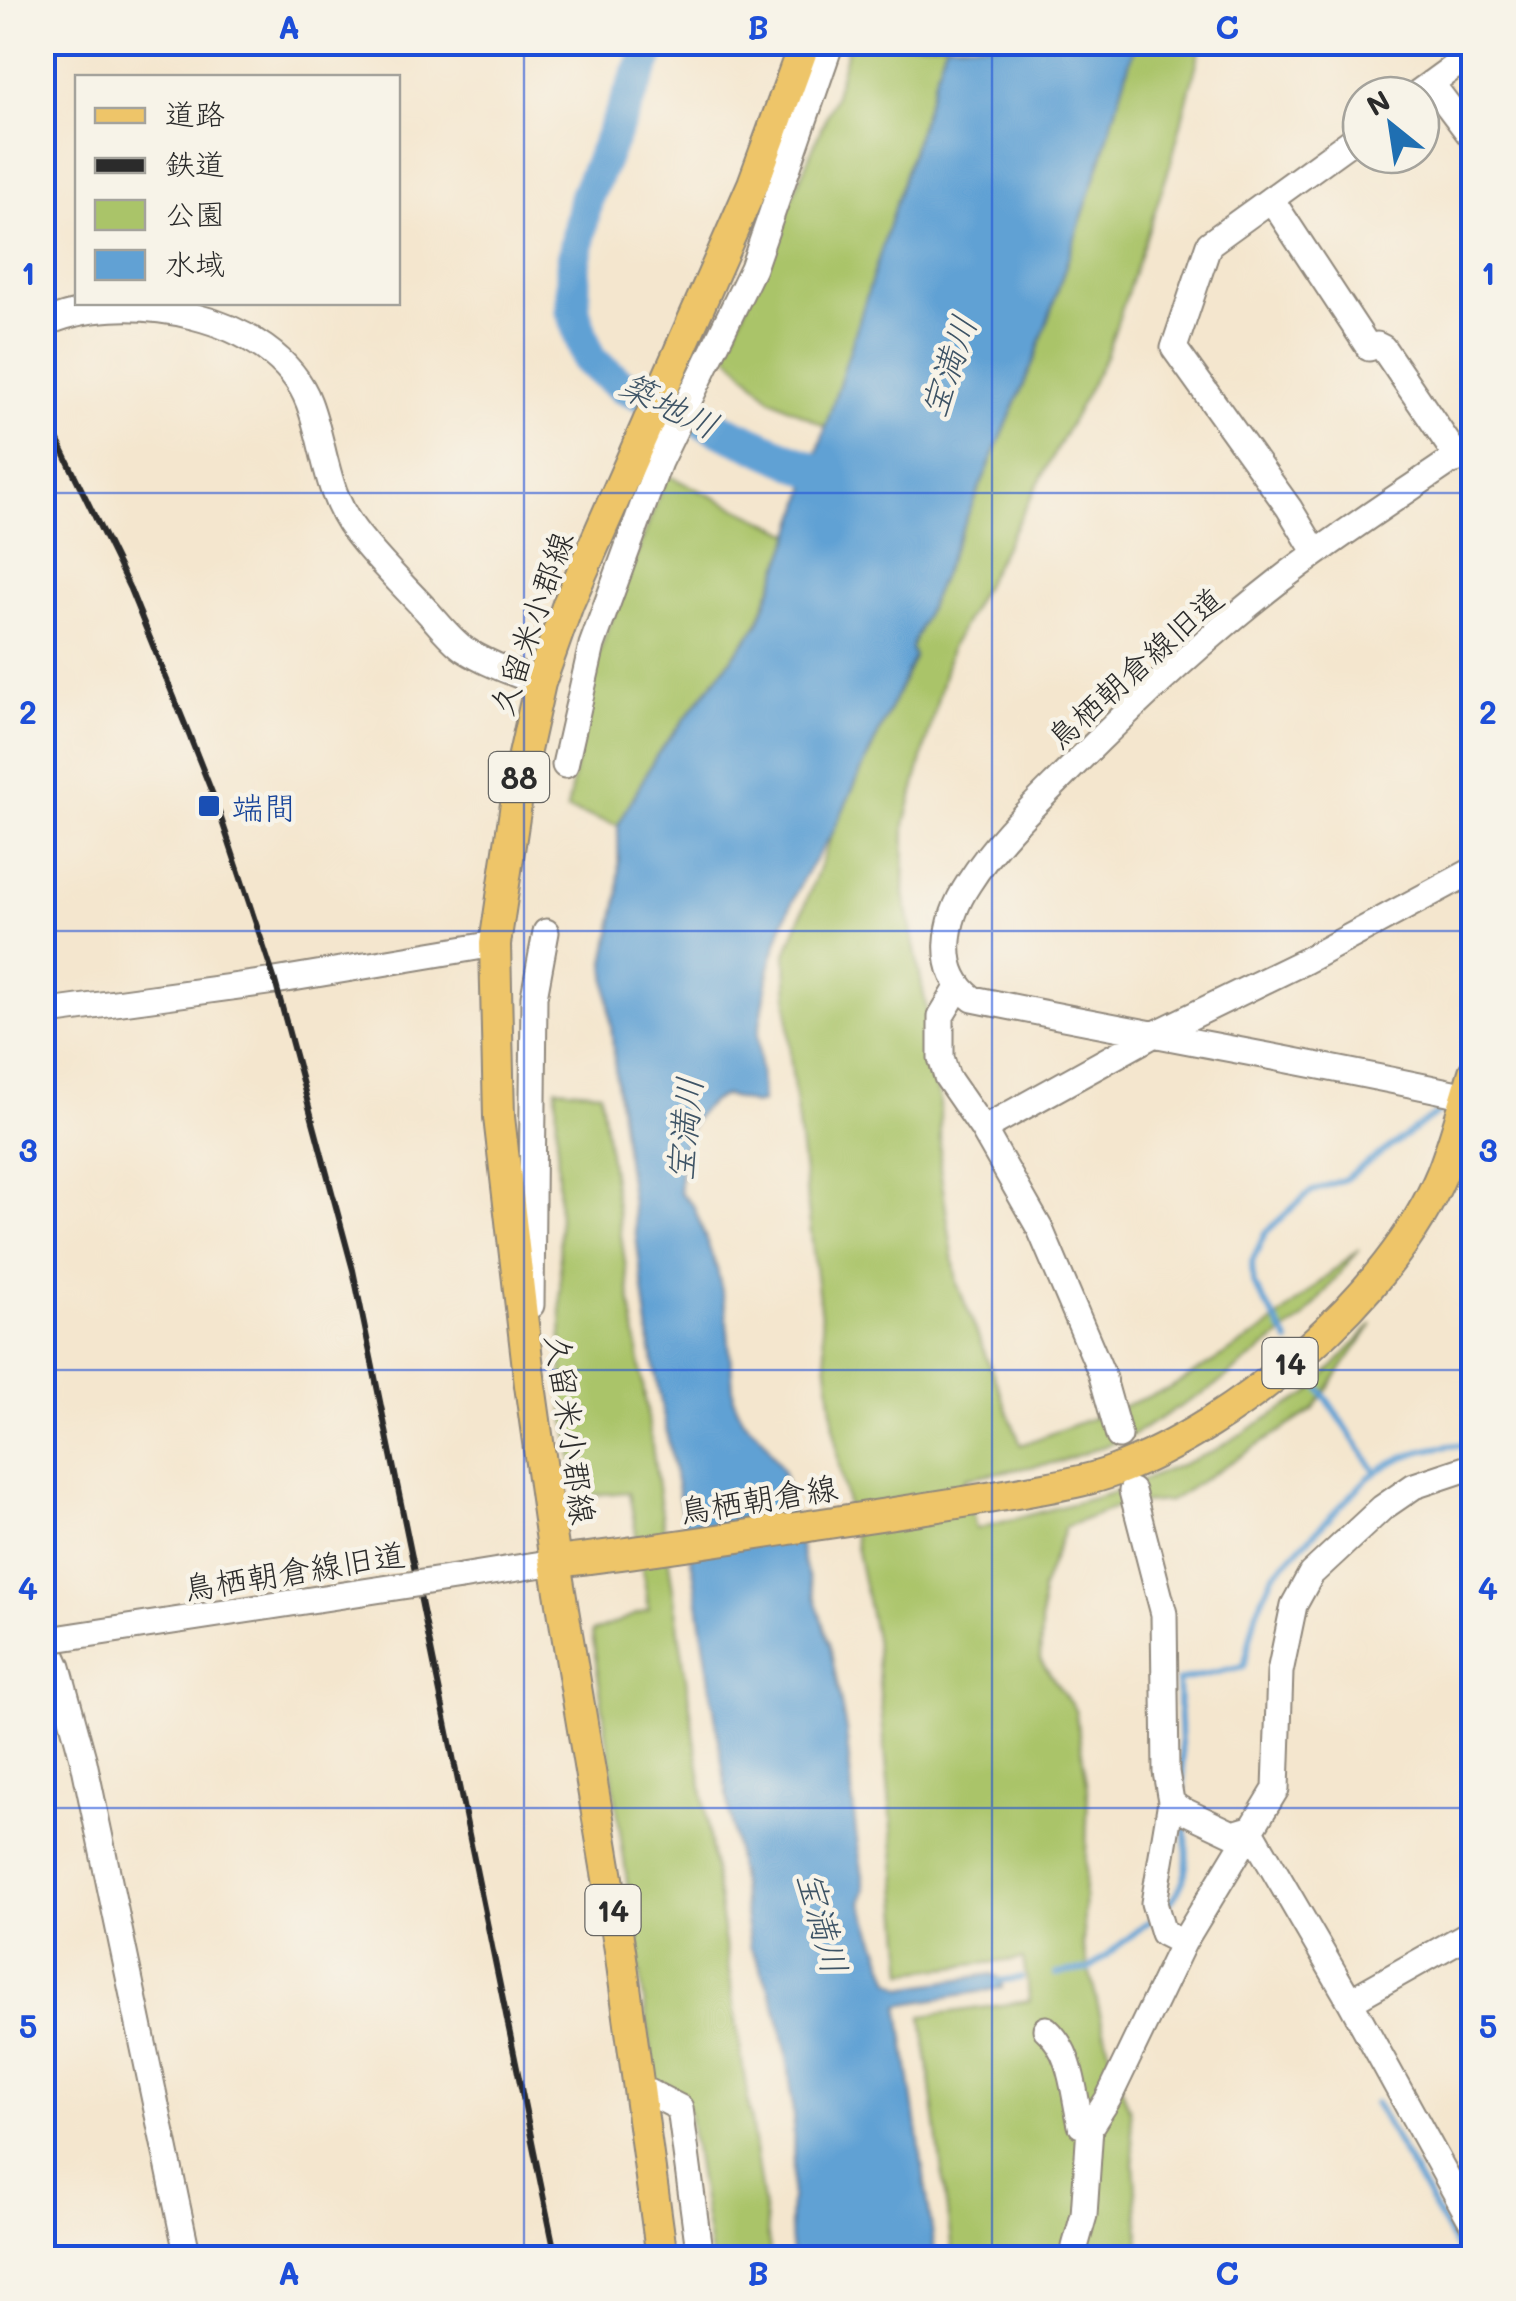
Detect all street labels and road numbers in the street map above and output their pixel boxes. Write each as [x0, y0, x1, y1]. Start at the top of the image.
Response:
street label: 久留米小郡線 [479, 525, 581, 721]
street label: 鳥栖朝倉線旧道 [1037, 576, 1231, 758]
road number: 88 [489, 752, 549, 802]
street label: 久留米小郡線 [538, 1331, 606, 1527]
road number: 14 [1262, 1338, 1318, 1388]
street label: 鳥栖朝倉線 [676, 1465, 840, 1531]
street label: 鳥栖朝倉線旧道 [180, 1532, 408, 1608]
road number: 14 [586, 1885, 640, 1935]

